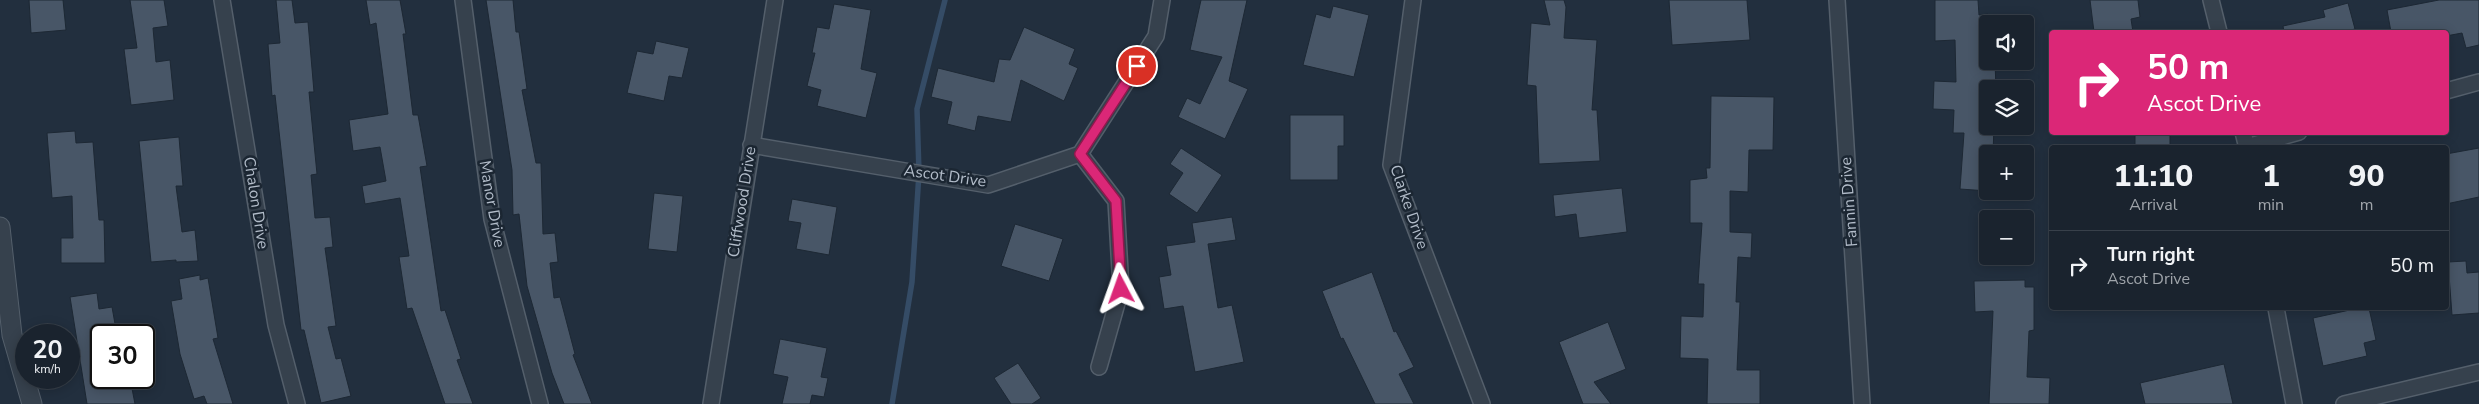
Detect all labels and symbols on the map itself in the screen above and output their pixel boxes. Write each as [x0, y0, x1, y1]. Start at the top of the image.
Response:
pin [1116, 45, 1158, 87]
street label: Cliffwood Drive [722, 145, 762, 259]
street label: Chalon Drive [238, 155, 274, 251]
street label: Fannin Drive [1835, 156, 1863, 248]
street label: Manor Drive [474, 159, 510, 249]
street label: Ascot Drive [902, 159, 988, 193]
street label: Clarke Drive [1384, 162, 1434, 252]
position arrow [1094, 262, 1146, 314]
speed limit sign: 30 [90, 324, 155, 389]

